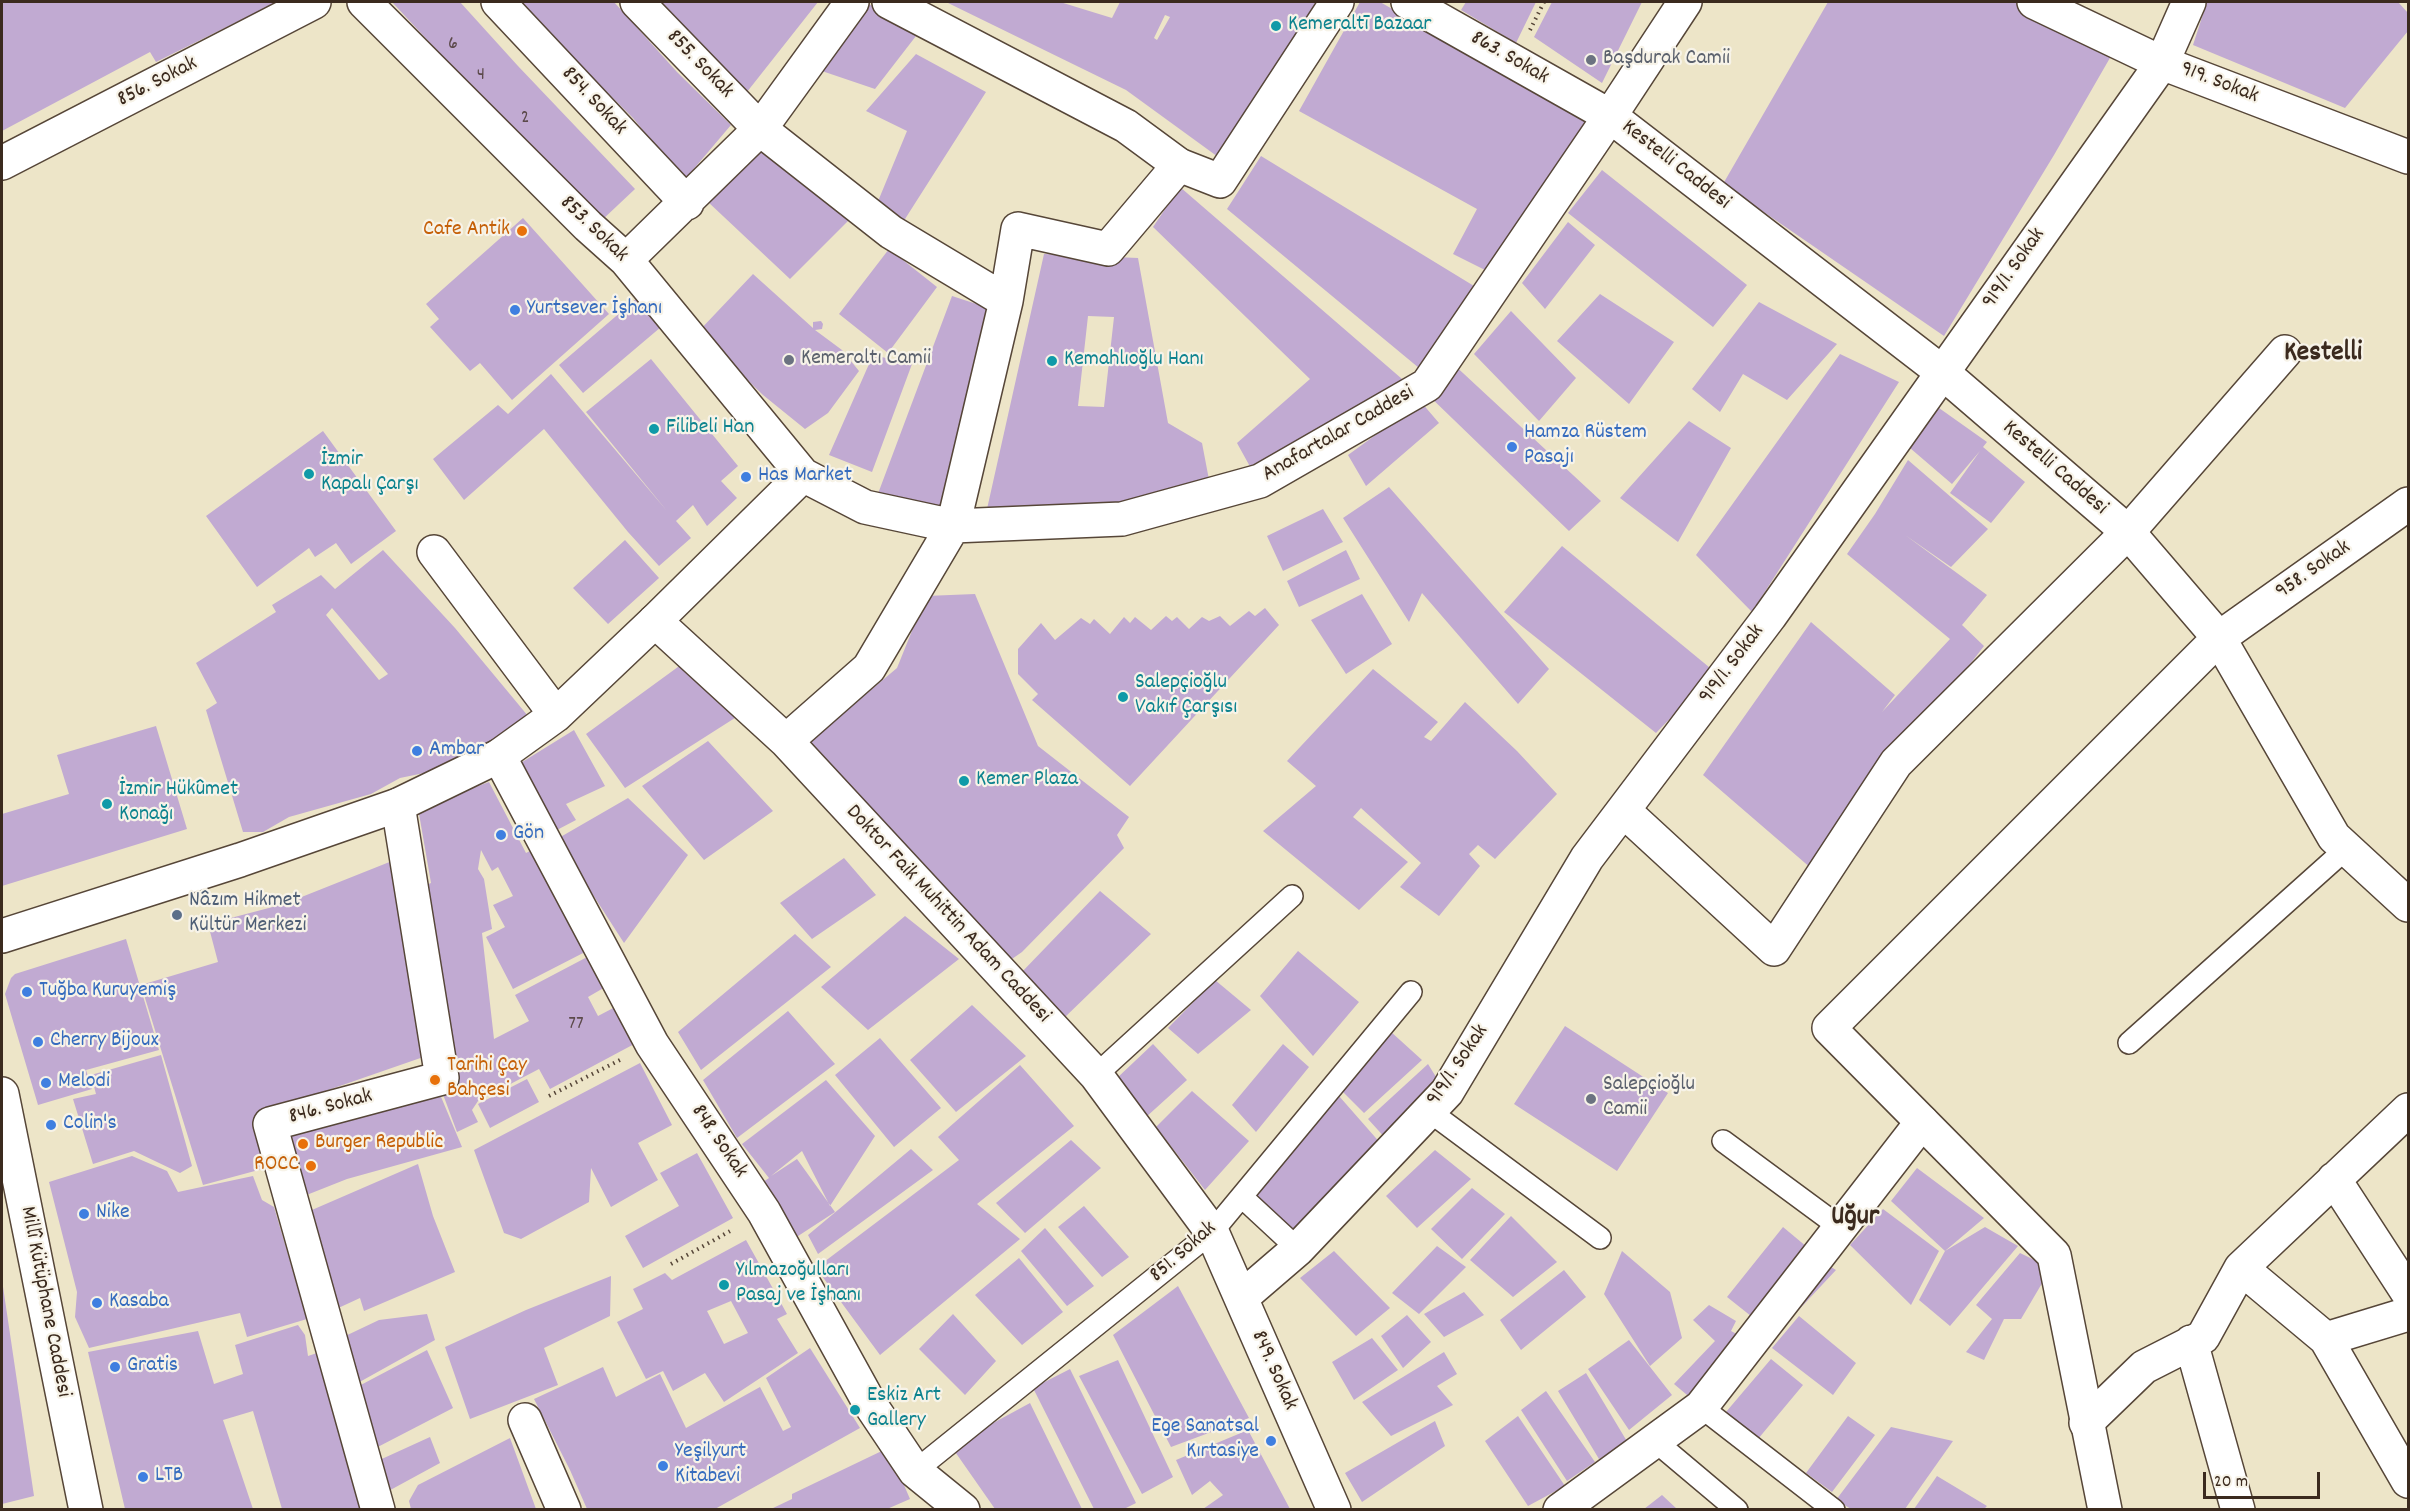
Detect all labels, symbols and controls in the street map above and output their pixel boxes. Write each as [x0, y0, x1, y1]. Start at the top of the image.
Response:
place label: Kemeraltī Bazaar [1288, 13, 1431, 39]
marker: Kemeraltī Bazaar [1269, 19, 1283, 33]
street label: 855. Sokak [660, 25, 738, 105]
street label: 863. Sokak [1465, 26, 1553, 92]
house number: 6 [448, 33, 458, 57]
place label: Başdurak Camii [1603, 47, 1730, 73]
street label: 856. Sokak [114, 52, 202, 114]
marker: Başdurak Camii [1584, 53, 1598, 67]
street label: 919. Sokak [2176, 57, 2262, 111]
street label: 854. Sokak [554, 62, 632, 142]
house number: 4 [477, 64, 485, 88]
house number: 2 [521, 107, 529, 131]
street label: Kestelli Caddesi [1615, 115, 1735, 217]
street label: 853. Sokak [553, 191, 633, 269]
place label: Cafe Antik [423, 218, 510, 244]
marker: Cafe Antik [515, 224, 529, 238]
street label: 919/1. Sokak [1978, 224, 2052, 314]
place label: Yurtsever İşhanı [527, 297, 662, 323]
marker: Yurtsever İşhanı [508, 303, 522, 317]
district label: Kestelli [2284, 338, 2362, 372]
place label: Kemeraltı Camii [801, 347, 931, 373]
place label: Kemahlıoğlu Hanı [1064, 348, 1204, 374]
marker: Kemeraltı Camii [782, 353, 796, 367]
marker: Kemahlıoğlu Hanı [1045, 354, 1059, 368]
street label: Anafartalar Caddesi [1258, 381, 1420, 489]
place label: Filibeli Han [666, 416, 754, 442]
street label: Kestelli Caddesi [1996, 416, 2112, 522]
place label: Hamza Rüstem Pasajı [1524, 421, 1647, 472]
marker: Filibeli Han [647, 422, 661, 436]
marker: Hamza Rüstem Pasajı [1505, 440, 1519, 454]
place label: İzmir Kapalı Çarşı [321, 448, 419, 500]
place label: Has Market [758, 464, 852, 490]
marker: İzmir Kapalı Çarşı [302, 467, 316, 481]
marker: Has Market [739, 470, 753, 484]
street label: 958. Sokak [2271, 536, 2357, 606]
street label: 919/1. Sokak [1695, 620, 1771, 710]
place label: Salepçioğlu Vakıf Çarşısı [1135, 671, 1237, 722]
marker: Salepçioğlu Vakıf Çarşısı [1116, 690, 1130, 704]
place label: Ambar [429, 738, 484, 764]
marker: Ambar [410, 744, 424, 758]
place label: Kemer Plaza [976, 768, 1078, 794]
marker: Kemer Plaza [957, 774, 971, 788]
place label: İzmir Hükûmet Konağı [119, 778, 238, 830]
marker: İzmir Hükûmet Konağı [100, 797, 114, 811]
street label: Doktor Faik Muhittin Adam Caddesi [839, 800, 1055, 1030]
place label: Gön [513, 822, 544, 848]
marker: Gön [494, 828, 508, 842]
place label: Nâzım Hikmet Kültür Merkezi [189, 889, 307, 940]
marker: Nâzım Hikmet Kültür Merkezi [170, 908, 184, 922]
place label: Tuğba Kuruyemiş [39, 979, 176, 1005]
marker: Tuğba Kuruyemiş [20, 985, 34, 999]
house number: 77 [568, 1013, 584, 1037]
street label: 919/1. Sokak [1422, 1020, 1496, 1112]
place label: Cherry Bijoux [50, 1029, 159, 1055]
marker: Cherry Bijoux [31, 1035, 45, 1049]
place label: Tarihi Çay Bahçesi [447, 1054, 527, 1106]
place label: Melodi [58, 1070, 110, 1096]
marker: Tarihi Çay Bahçesi [428, 1073, 442, 1087]
place label: Salepçioğlu Camii [1603, 1073, 1695, 1124]
marker: Melodi [39, 1076, 53, 1090]
street label: 846. Sokak [286, 1084, 376, 1132]
marker: Salepçioğlu Camii [1584, 1092, 1598, 1106]
street label: 848. Sokak [684, 1100, 752, 1184]
place label: Colin's [63, 1112, 117, 1138]
marker: Colin's [44, 1118, 58, 1132]
place label: Burger Republic [315, 1131, 443, 1157]
marker: Burger Republic [296, 1137, 310, 1151]
place label: ROCC [254, 1153, 299, 1179]
marker: ROCC [304, 1159, 318, 1173]
place label: Nike [96, 1201, 130, 1227]
district label: Uğur [1831, 1202, 1879, 1236]
street label: Millî Kütüphane Caddesi [13, 1204, 75, 1400]
marker: Nike [77, 1207, 91, 1221]
street label: 851. Sokak [1145, 1217, 1223, 1289]
place label: Yılmazoğulları Pasaj ve İşhanı [736, 1259, 861, 1310]
marker: Yılmazoğulları Pasaj ve İşhanı [717, 1278, 731, 1292]
place label: Kasaba [109, 1290, 169, 1316]
marker: Kasaba [90, 1296, 104, 1310]
street label: 849. Sokak [1244, 1327, 1302, 1415]
place label: Gratis [127, 1354, 178, 1380]
marker: Gratis [108, 1360, 122, 1374]
place label: Eskiz Art Gallery [867, 1384, 941, 1436]
marker: Eskiz Art Gallery [848, 1403, 862, 1417]
place label: Ege Sanatsal Kırtasiye [1151, 1415, 1259, 1466]
marker: Ege Sanatsal Kırtasiye [1264, 1434, 1278, 1448]
place label: Yeşilyurt Kitabevi [675, 1440, 746, 1492]
marker: Yeşilyurt Kitabevi [656, 1459, 670, 1473]
scale bar [2206, 1460, 2323, 1498]
place label: LTB [155, 1464, 183, 1490]
marker: LTB [136, 1470, 150, 1484]
text: 20 m [2214, 1470, 2248, 1495]

